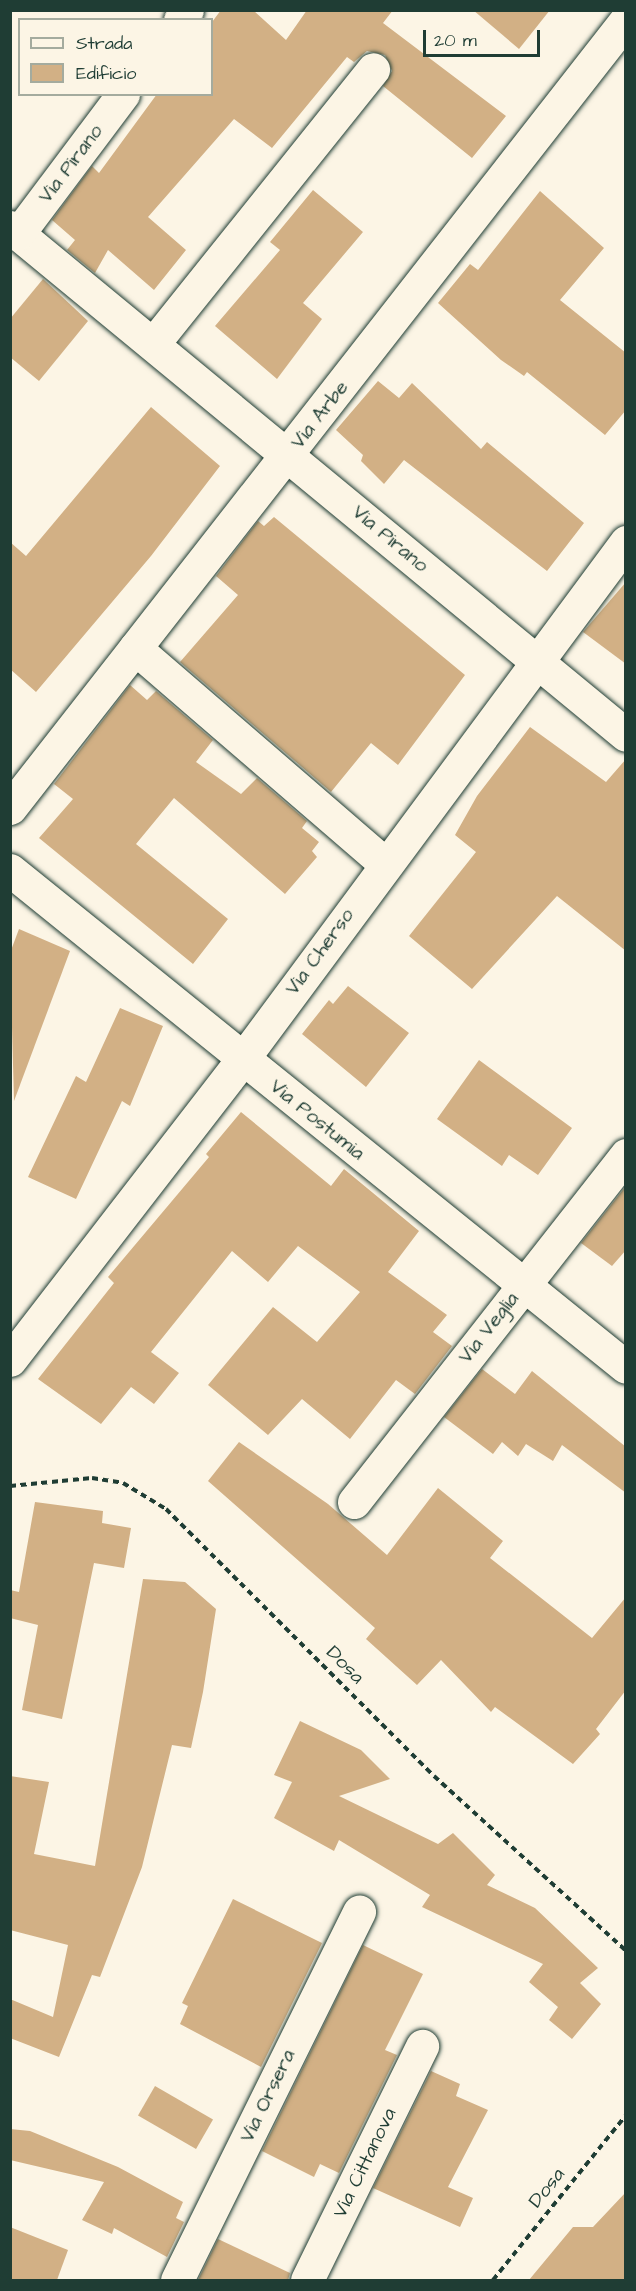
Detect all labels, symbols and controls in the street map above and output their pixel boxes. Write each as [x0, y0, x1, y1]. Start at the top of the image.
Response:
legend [18, 18, 213, 96]
scale bar [426, 18, 543, 56]
text: 20 m [434, 28, 477, 53]
text: Strada [76, 31, 132, 56]
text: Edificio [76, 61, 136, 86]
street label: Via Pirano [34, 120, 108, 208]
street label: Via Arbe [286, 376, 354, 454]
street label: Via Pirano [347, 500, 433, 578]
street label: Via Cherso [281, 904, 359, 1000]
street label: Via Postumia [265, 1075, 369, 1165]
street label: Via Veglia [454, 1288, 524, 1368]
street label: Dosa [321, 1641, 369, 1689]
street label: Via Orsera [235, 2046, 301, 2146]
street label: Via Cittanova [328, 2104, 402, 2222]
street label: Dosa [524, 2163, 570, 2213]

